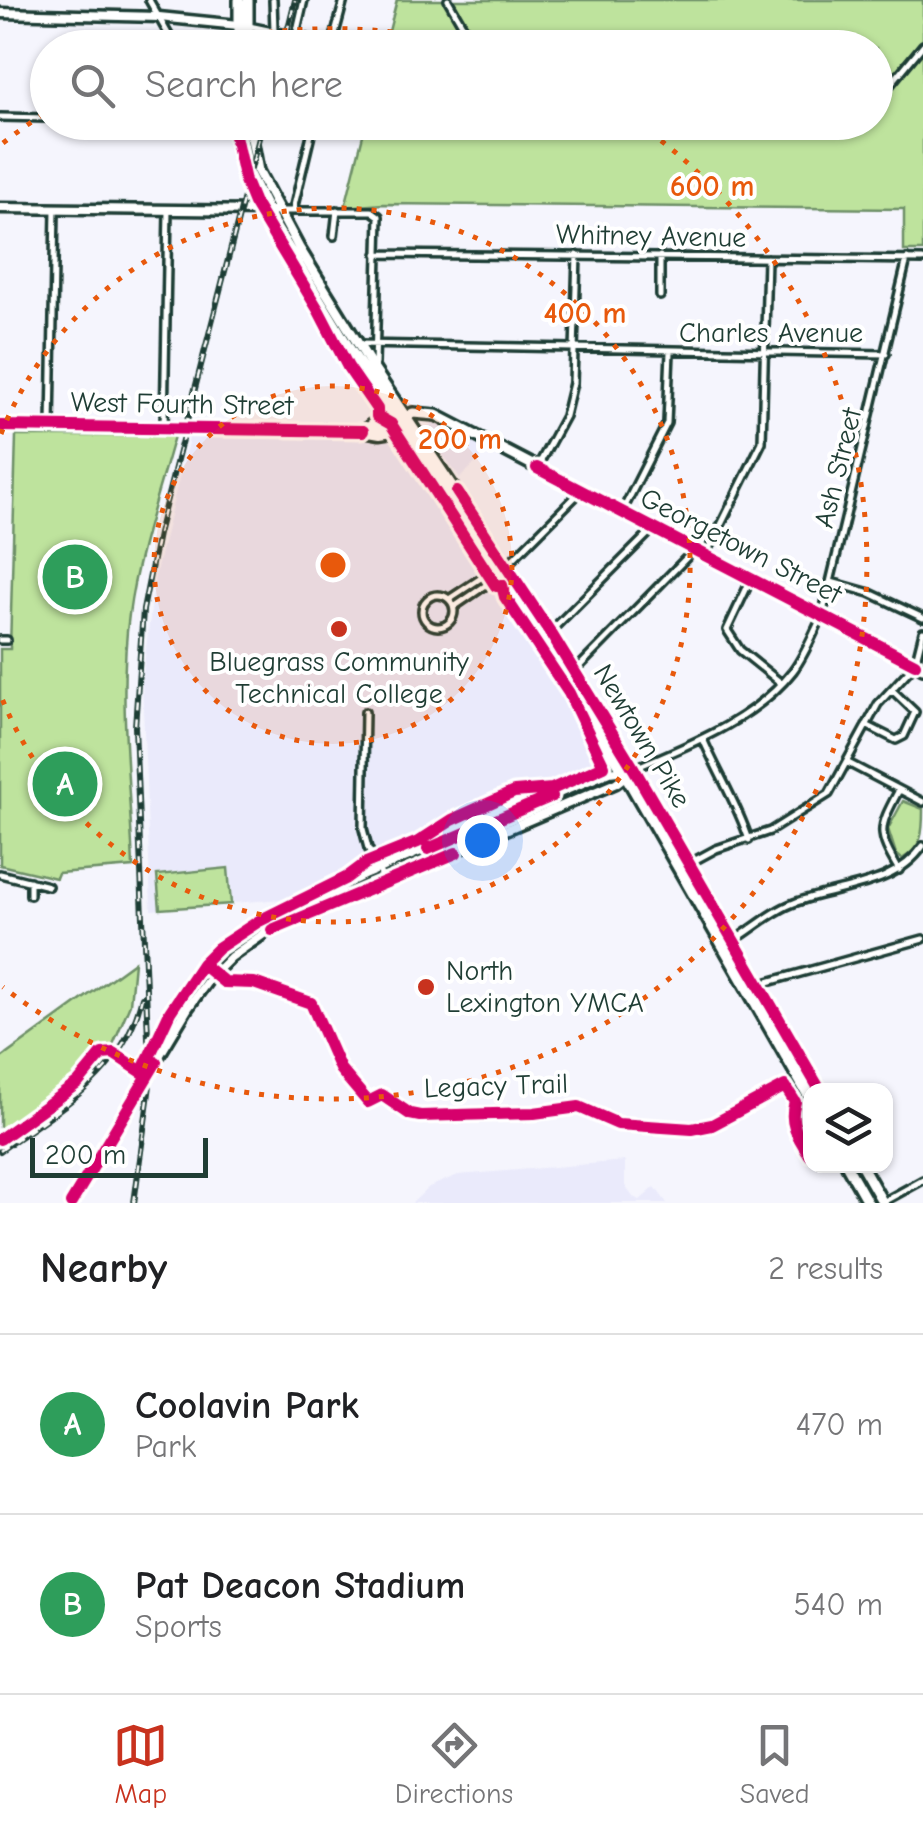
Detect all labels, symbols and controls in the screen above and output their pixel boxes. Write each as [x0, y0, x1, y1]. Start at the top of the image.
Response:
search box [30, 30, 893, 140]
icon: search [65, 58, 120, 113]
text: Search here [145, 63, 343, 107]
text: 600 m [670, 169, 754, 204]
street label: Whitney Avenue [556, 218, 746, 254]
text: 400 m [544, 296, 626, 331]
street label: Charles Avenue [679, 317, 863, 349]
street label: West Fourth Street [70, 386, 295, 422]
street label: Ash Street [808, 404, 869, 531]
text: 200 m [418, 422, 502, 457]
street label: Georgetown Street [635, 481, 848, 611]
pin: B [42, 540, 108, 614]
centre of rings [315, 547, 351, 583]
marker: Bluegrass Community Technical College [328, 618, 350, 640]
place label: Bluegrass Community Technical College [209, 646, 469, 710]
street label: Newtown Pike [587, 659, 697, 813]
pin: A [32, 746, 98, 822]
your location [457, 815, 508, 866]
place label: North Lexington YMCA [446, 955, 644, 1019]
marker: North Lexington YMCA [415, 976, 437, 998]
street label: Legacy Trail [423, 1067, 569, 1105]
map controls [803, 1083, 893, 1173]
button: layers [803, 1083, 893, 1173]
scale bar [30, 1133, 208, 1178]
text: 200 m [45, 1139, 126, 1171]
text: Nearby [40, 1244, 167, 1293]
text: 2 results [768, 1250, 883, 1287]
text: Coolavin Park [135, 1384, 359, 1428]
text: A [64, 1406, 81, 1443]
text: 470 m [796, 1406, 883, 1443]
text: Park [135, 1428, 196, 1465]
text: Pat Deacon Stadium [135, 1564, 465, 1608]
text: B [63, 1586, 82, 1623]
text: 540 m [794, 1586, 883, 1623]
text: Sports [135, 1608, 222, 1645]
tab: Map [113, 1718, 168, 1810]
tab: Directions [395, 1718, 513, 1810]
tab: Saved [740, 1718, 810, 1810]

